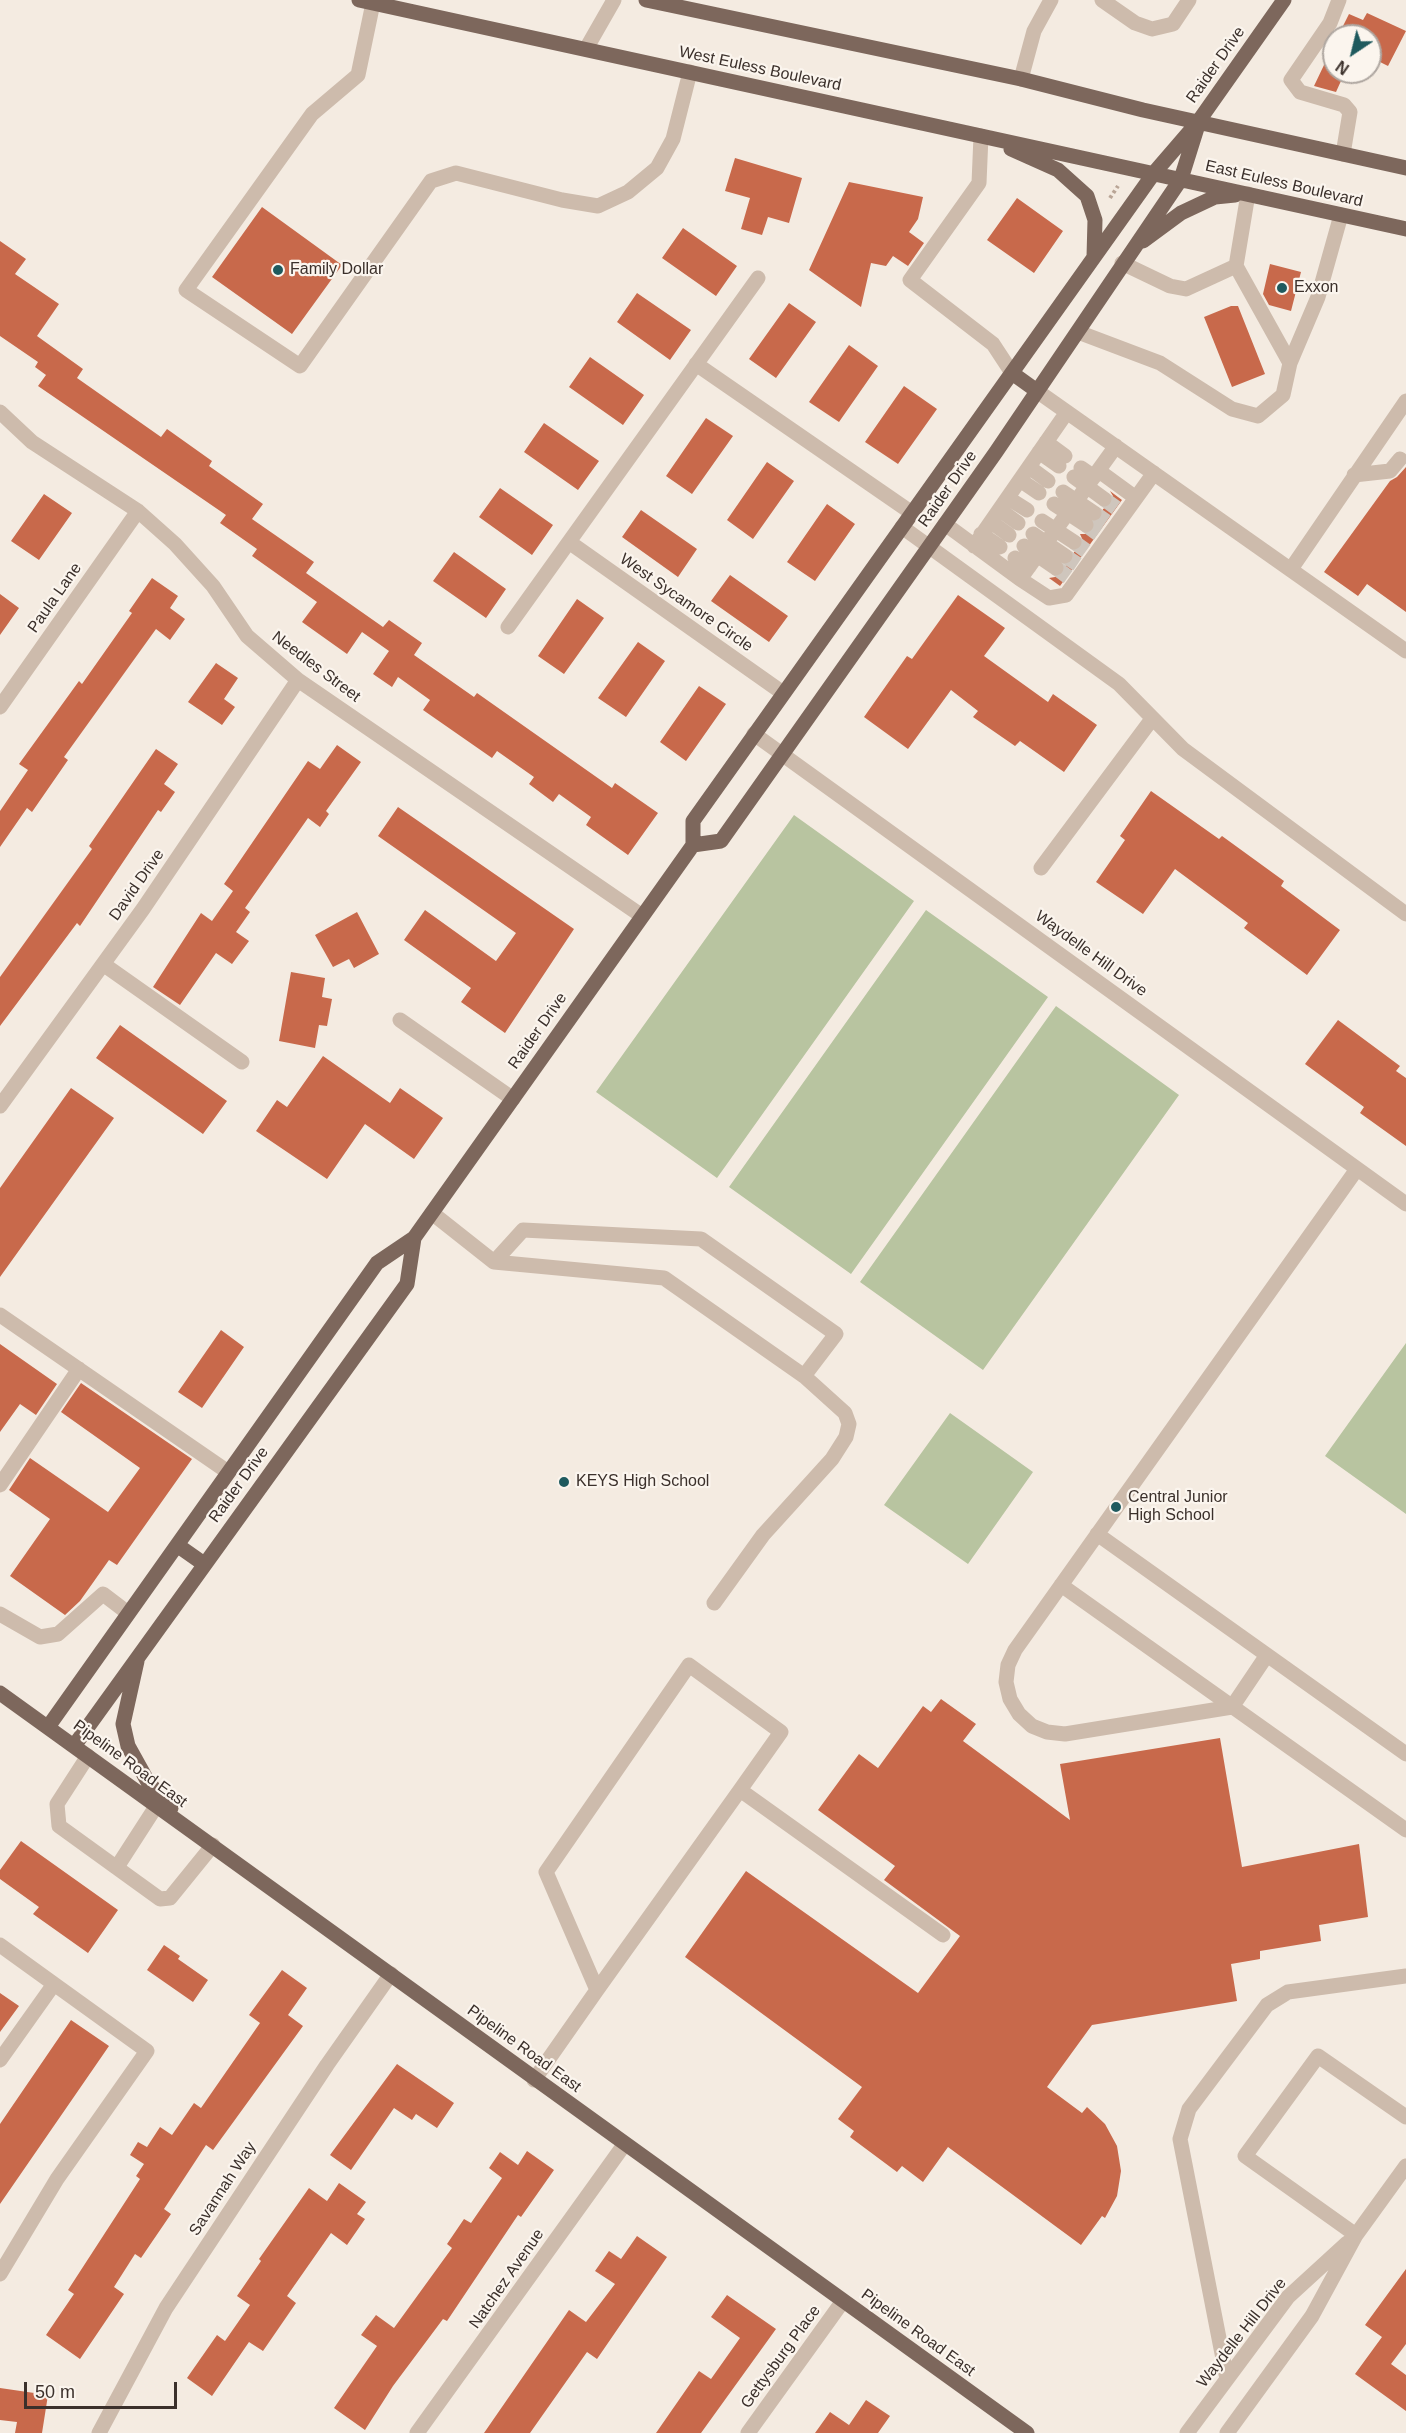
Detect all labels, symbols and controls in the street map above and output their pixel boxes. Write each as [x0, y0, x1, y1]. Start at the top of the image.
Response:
street label: Raider Drive [1183, 23, 1249, 107]
north arrow [1322, 24, 1382, 84]
street label: West Euless Boulevard [677, 42, 843, 96]
text: N [1333, 57, 1352, 78]
street label: East Euless Boulevard [1203, 157, 1365, 211]
place label: Family Dollar [290, 260, 383, 280]
marker: Family Dollar [271, 263, 285, 277]
place label: Exxon [1294, 278, 1338, 298]
marker: Exxon [1275, 281, 1289, 295]
street label: Raider Drive [915, 447, 981, 531]
street label: West Sycamore Circle [616, 550, 756, 656]
street label: Paula Lane [24, 559, 86, 637]
street label: Needles Street [268, 627, 364, 707]
street label: David Drive [105, 846, 169, 924]
street label: Waydelle Hill Drive [1031, 907, 1151, 1001]
street label: Raider Drive [505, 989, 571, 1073]
street label: Raider Drive [205, 1443, 273, 1527]
place label: KEYS High School [576, 1472, 709, 1492]
marker: KEYS High School [557, 1475, 571, 1489]
place label: Central Junior High School [1128, 1488, 1228, 1526]
marker: Central Junior High School [1109, 1500, 1123, 1514]
street label: Pipeline Road East [69, 1716, 191, 1812]
street label: Pipeline Road East [463, 2001, 585, 2097]
street label: Savannah Way [186, 2139, 260, 2239]
street label: Natchez Avenue [466, 2226, 548, 2332]
street label: Waydelle Hill Drive [1193, 2274, 1291, 2392]
street label: Pipeline Road East [857, 2285, 979, 2381]
street label: Gettysburg Place [737, 2302, 825, 2412]
scale bar [27, 2370, 180, 2408]
text: 50 m [35, 2382, 75, 2402]

